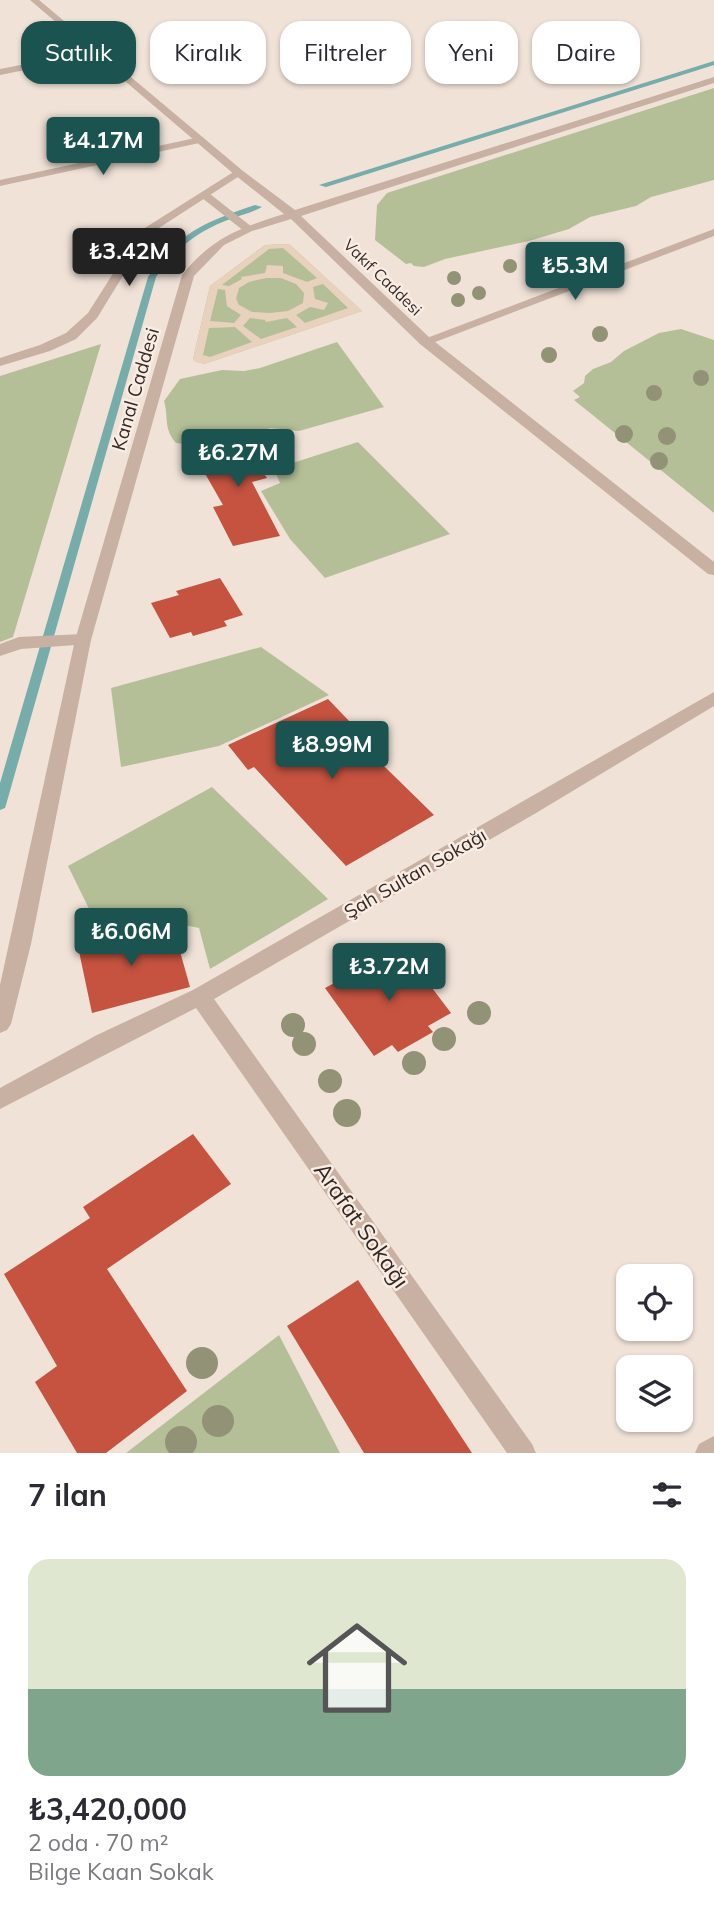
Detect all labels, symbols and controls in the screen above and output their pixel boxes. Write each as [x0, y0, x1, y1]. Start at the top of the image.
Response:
chip: Satılık [21, 21, 136, 84]
chip: Kiralık [150, 21, 266, 84]
chip: Filtreler [280, 21, 411, 84]
chip: Yeni [425, 21, 518, 84]
chip: Daire [532, 21, 640, 84]
pin: ₺4.17M [46, 118, 160, 177]
text: ₺4.17M [63, 125, 143, 154]
pin: ₺3.42M [72, 229, 186, 288]
street label: Vakıf Caddesi [340, 235, 426, 319]
text: ₺3.42M [89, 236, 169, 265]
pin: ₺5.3M [526, 243, 624, 302]
text: ₺5.3M [541, 250, 609, 279]
street label: Kanal Caddesi [106, 325, 164, 453]
pin: ₺6.27M [181, 430, 295, 489]
text: ₺6.27M [198, 437, 278, 466]
pin: ₺8.99M [275, 722, 389, 781]
text: ₺8.99M [292, 729, 372, 758]
street label: Şah Sultan Sokağı [339, 822, 491, 924]
pin: ₺6.06M [74, 908, 188, 968]
text: ₺6.06M [91, 916, 171, 945]
pin: ₺3.72M [332, 944, 446, 1003]
text: ₺3.72M [349, 951, 429, 980]
street label: Arafat Sokağı [308, 1157, 416, 1293]
map controls [616, 1264, 693, 1432]
button: locate [616, 1264, 693, 1341]
button: layers [616, 1355, 693, 1432]
text: 7 ilan [28, 1476, 107, 1514]
icon: filters [648, 1476, 686, 1514]
icon: home [294, 1605, 420, 1731]
text: ₺3,420,000 [28, 1790, 187, 1828]
text: 2 oda · 70 m² [28, 1828, 168, 1857]
text: Bilge Kaan Sokak [28, 1857, 214, 1886]

